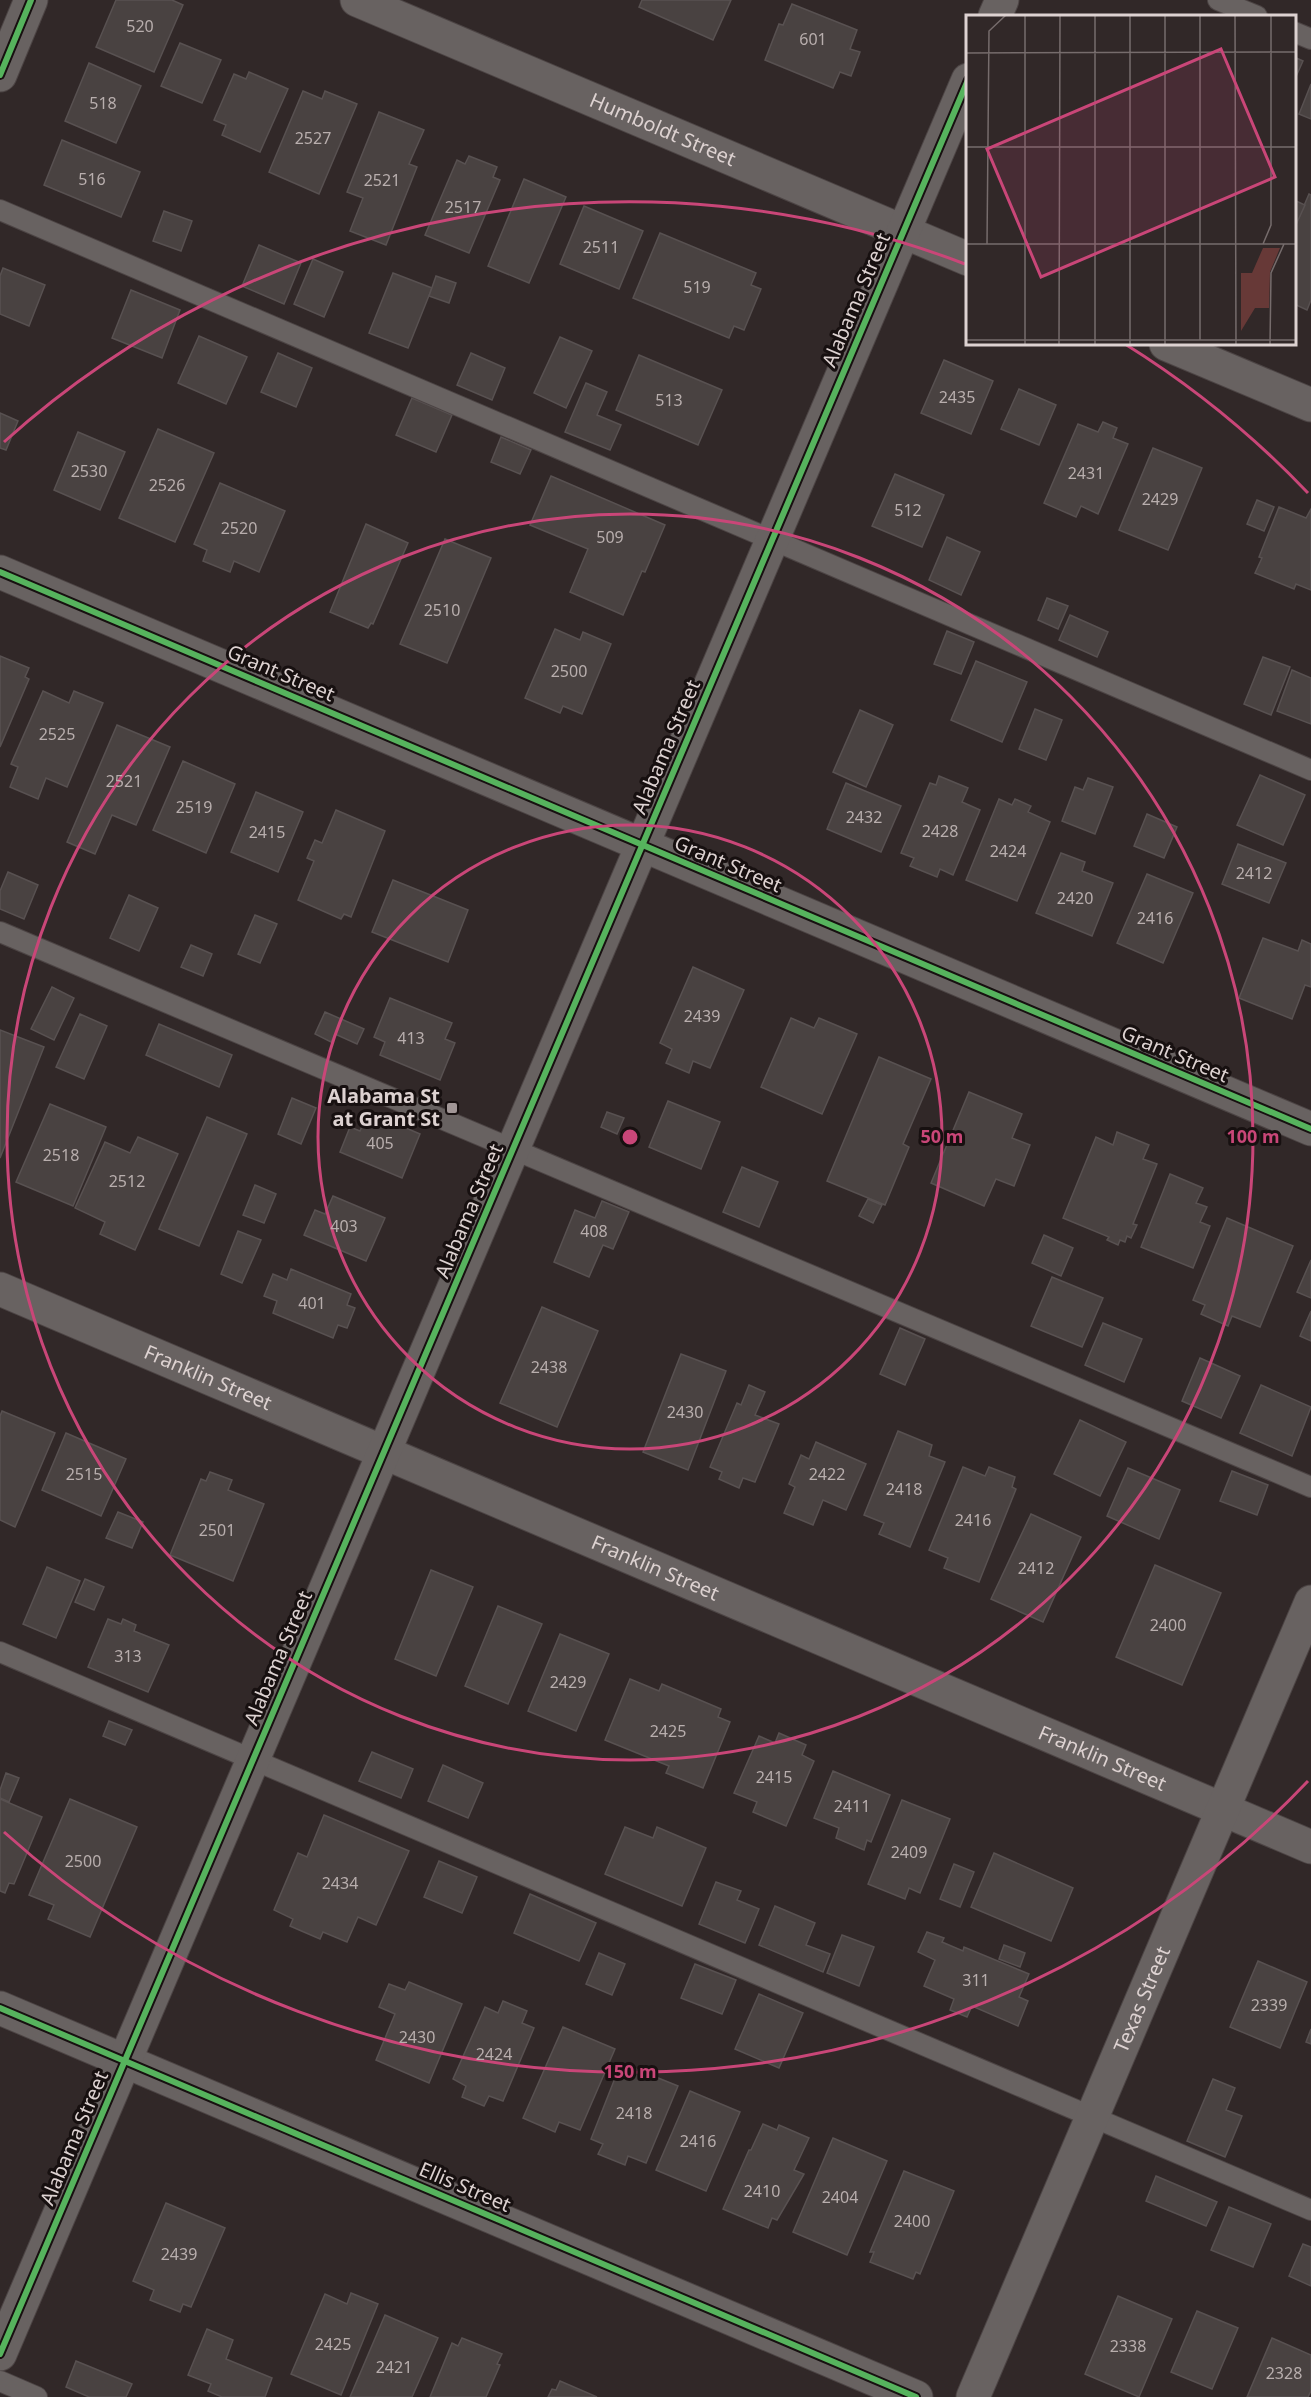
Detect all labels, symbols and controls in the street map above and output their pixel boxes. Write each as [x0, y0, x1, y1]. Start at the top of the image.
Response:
house number: 520 [126, 15, 154, 37]
inset map [966, 15, 1296, 345]
house number: 601 [799, 28, 827, 50]
street label: Humboldt Street [586, 86, 740, 172]
house number: 518 [89, 92, 117, 114]
house number: 2527 [295, 127, 331, 149]
house number: 516 [78, 168, 106, 190]
house number: 2521 [364, 169, 400, 191]
house number: 2517 [445, 196, 481, 218]
street label: Alabama Street [815, 228, 896, 371]
house number: 2511 [583, 236, 619, 258]
house number: 519 [683, 276, 711, 298]
house number: 2435 [939, 386, 975, 408]
house number: 513 [655, 389, 683, 411]
house number: 2530 [71, 460, 107, 482]
house number: 2431 [1068, 462, 1104, 484]
house number: 2526 [149, 474, 185, 496]
house number: 2429 [1142, 488, 1178, 510]
house number: 512 [894, 499, 922, 521]
house number: 2520 [221, 517, 257, 539]
house number: 509 [596, 526, 624, 548]
house number: 2510 [424, 599, 460, 621]
street label: Grant Street [223, 638, 339, 707]
house number: 2500 [551, 660, 587, 682]
street label: Alabama Street [625, 675, 706, 818]
house number: 2525 [39, 723, 75, 745]
house number: 2521 [106, 770, 142, 792]
house number: 2519 [176, 796, 212, 818]
house number: 2432 [846, 806, 882, 828]
house number: 2428 [922, 820, 958, 842]
house number: 2415 [249, 821, 285, 843]
street label: Grant Street [670, 829, 786, 898]
house number: 2424 [990, 840, 1026, 862]
house number: 2412 [1236, 862, 1272, 884]
house number: 2420 [1057, 887, 1093, 909]
house number: 2416 [1137, 907, 1173, 929]
house number: 2439 [684, 1005, 720, 1027]
street label: Grant Street [1117, 1019, 1233, 1088]
house number: 413 [397, 1027, 425, 1049]
place label: Alabama St at Grant St [327, 1082, 440, 1132]
marker: Alabama St at Grant St [445, 1101, 459, 1115]
text: 50 m [921, 1124, 963, 1148]
text: 100 m [1226, 1124, 1280, 1148]
centre of rings [620, 1127, 640, 1147]
house number: 405 [366, 1132, 394, 1154]
street label: Alabama Street [428, 1139, 509, 1282]
house number: 2518 [43, 1144, 79, 1166]
house number: 2512 [109, 1170, 145, 1192]
house number: 403 [330, 1215, 358, 1237]
house number: 408 [580, 1220, 608, 1242]
house number: 401 [298, 1292, 326, 1314]
street label: Franklin Street [140, 1338, 276, 1416]
house number: 2438 [531, 1356, 567, 1378]
house number: 2430 [667, 1401, 703, 1423]
house number: 2515 [66, 1463, 102, 1485]
house number: 2422 [809, 1463, 845, 1485]
house number: 2418 [886, 1478, 922, 1500]
house number: 2416 [955, 1509, 991, 1531]
house number: 2501 [199, 1519, 235, 1541]
street label: Franklin Street [587, 1528, 723, 1607]
house number: 2412 [1018, 1557, 1054, 1579]
street label: Alabama Street [237, 1586, 318, 1729]
house number: 2400 [1150, 1614, 1186, 1636]
house number: 313 [114, 1645, 142, 1667]
house number: 2429 [550, 1671, 586, 1693]
street label: Franklin Street [1034, 1719, 1171, 1797]
house number: 2425 [650, 1720, 686, 1742]
house number: 2415 [756, 1766, 792, 1788]
house number: 2411 [834, 1795, 870, 1817]
house number: 2409 [891, 1841, 927, 1863]
house number: 2500 [65, 1850, 101, 1872]
house number: 2434 [322, 1872, 358, 1894]
street label: Texas Street [1107, 1942, 1176, 2057]
house number: 311 [962, 1969, 990, 1991]
house number: 2339 [1251, 1994, 1287, 2016]
house number: 2430 [399, 2026, 435, 2048]
house number: 2424 [476, 2043, 512, 2065]
text: 150 m [603, 2059, 657, 2083]
street label: Alabama Street [33, 2066, 114, 2209]
house number: 2418 [616, 2102, 652, 2124]
house number: 2416 [680, 2130, 716, 2152]
street label: Ellis Street [415, 2155, 515, 2218]
house number: 2410 [744, 2180, 780, 2202]
house number: 2404 [822, 2186, 858, 2208]
house number: 2400 [894, 2210, 930, 2232]
house number: 2439 [161, 2243, 197, 2265]
house number: 2425 [315, 2333, 351, 2355]
house number: 2338 [1110, 2335, 1146, 2357]
house number: 2421 [376, 2356, 412, 2378]
house number: 2328 [1266, 2362, 1302, 2384]

